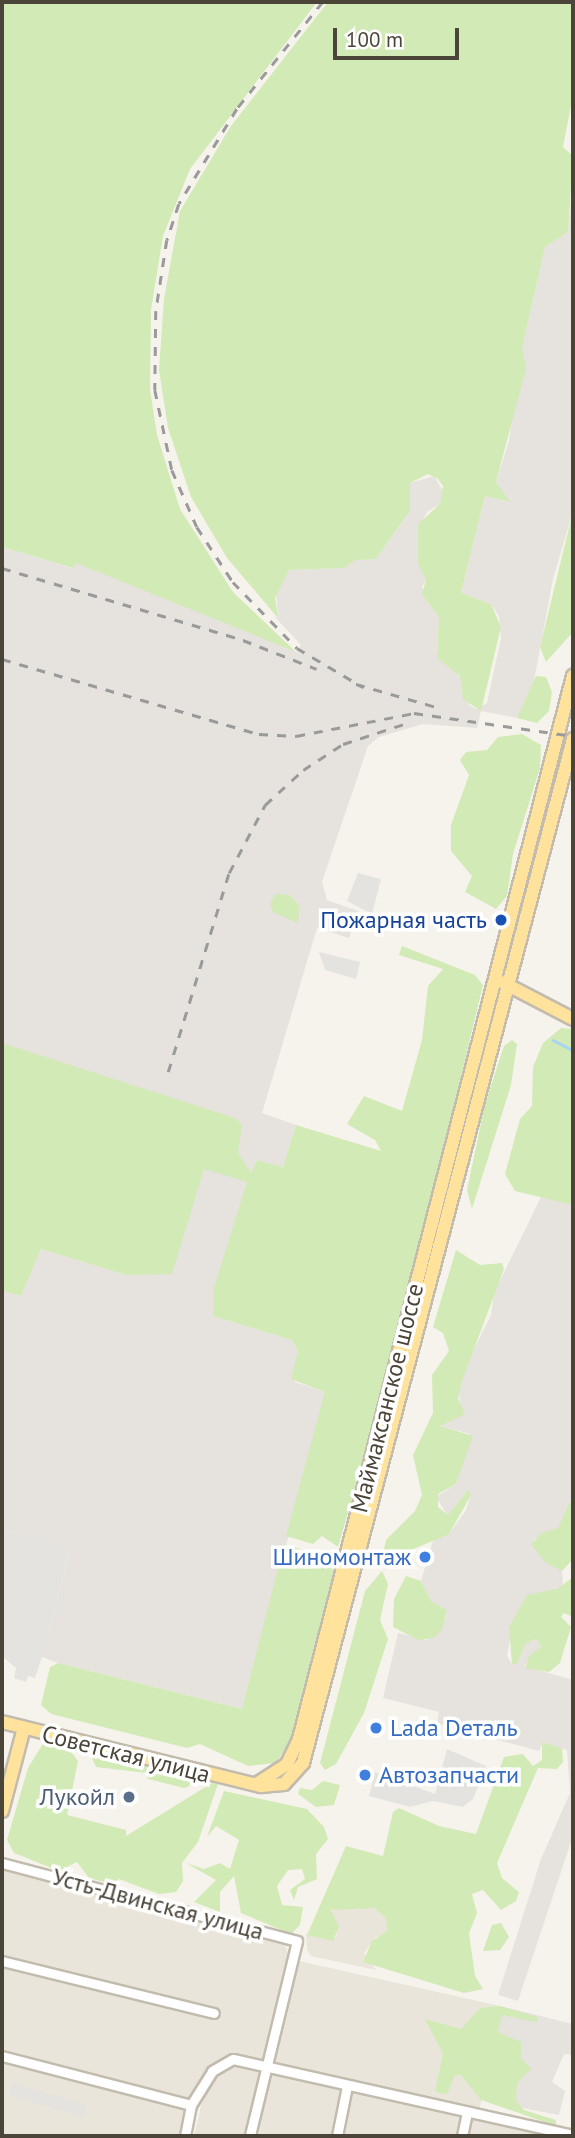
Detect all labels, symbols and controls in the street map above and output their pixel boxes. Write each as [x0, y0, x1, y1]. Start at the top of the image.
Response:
scale bar [337, 14, 463, 58]
text: 100 m [346, 26, 403, 53]
place label: Пожарная часть [320, 906, 487, 934]
marker: Пожарная часть [493, 912, 509, 928]
street label: Маймаксанское шоссе [345, 1280, 429, 1516]
place label: Шиномонтаж [272, 1543, 411, 1571]
marker: Шиномонтаж [417, 1549, 433, 1565]
place label: Lada Dеталь [390, 1714, 518, 1742]
street label: Советская улица [39, 1719, 213, 1789]
marker: Lada Dеталь [368, 1720, 384, 1736]
place label: Автозапчасти [379, 1761, 519, 1789]
marker: Автозапчасти [357, 1767, 373, 1783]
place label: Лукойл [40, 1783, 115, 1811]
marker: Лукойл [121, 1789, 137, 1805]
street label: Усть-Двинская улица [49, 1862, 267, 1946]

